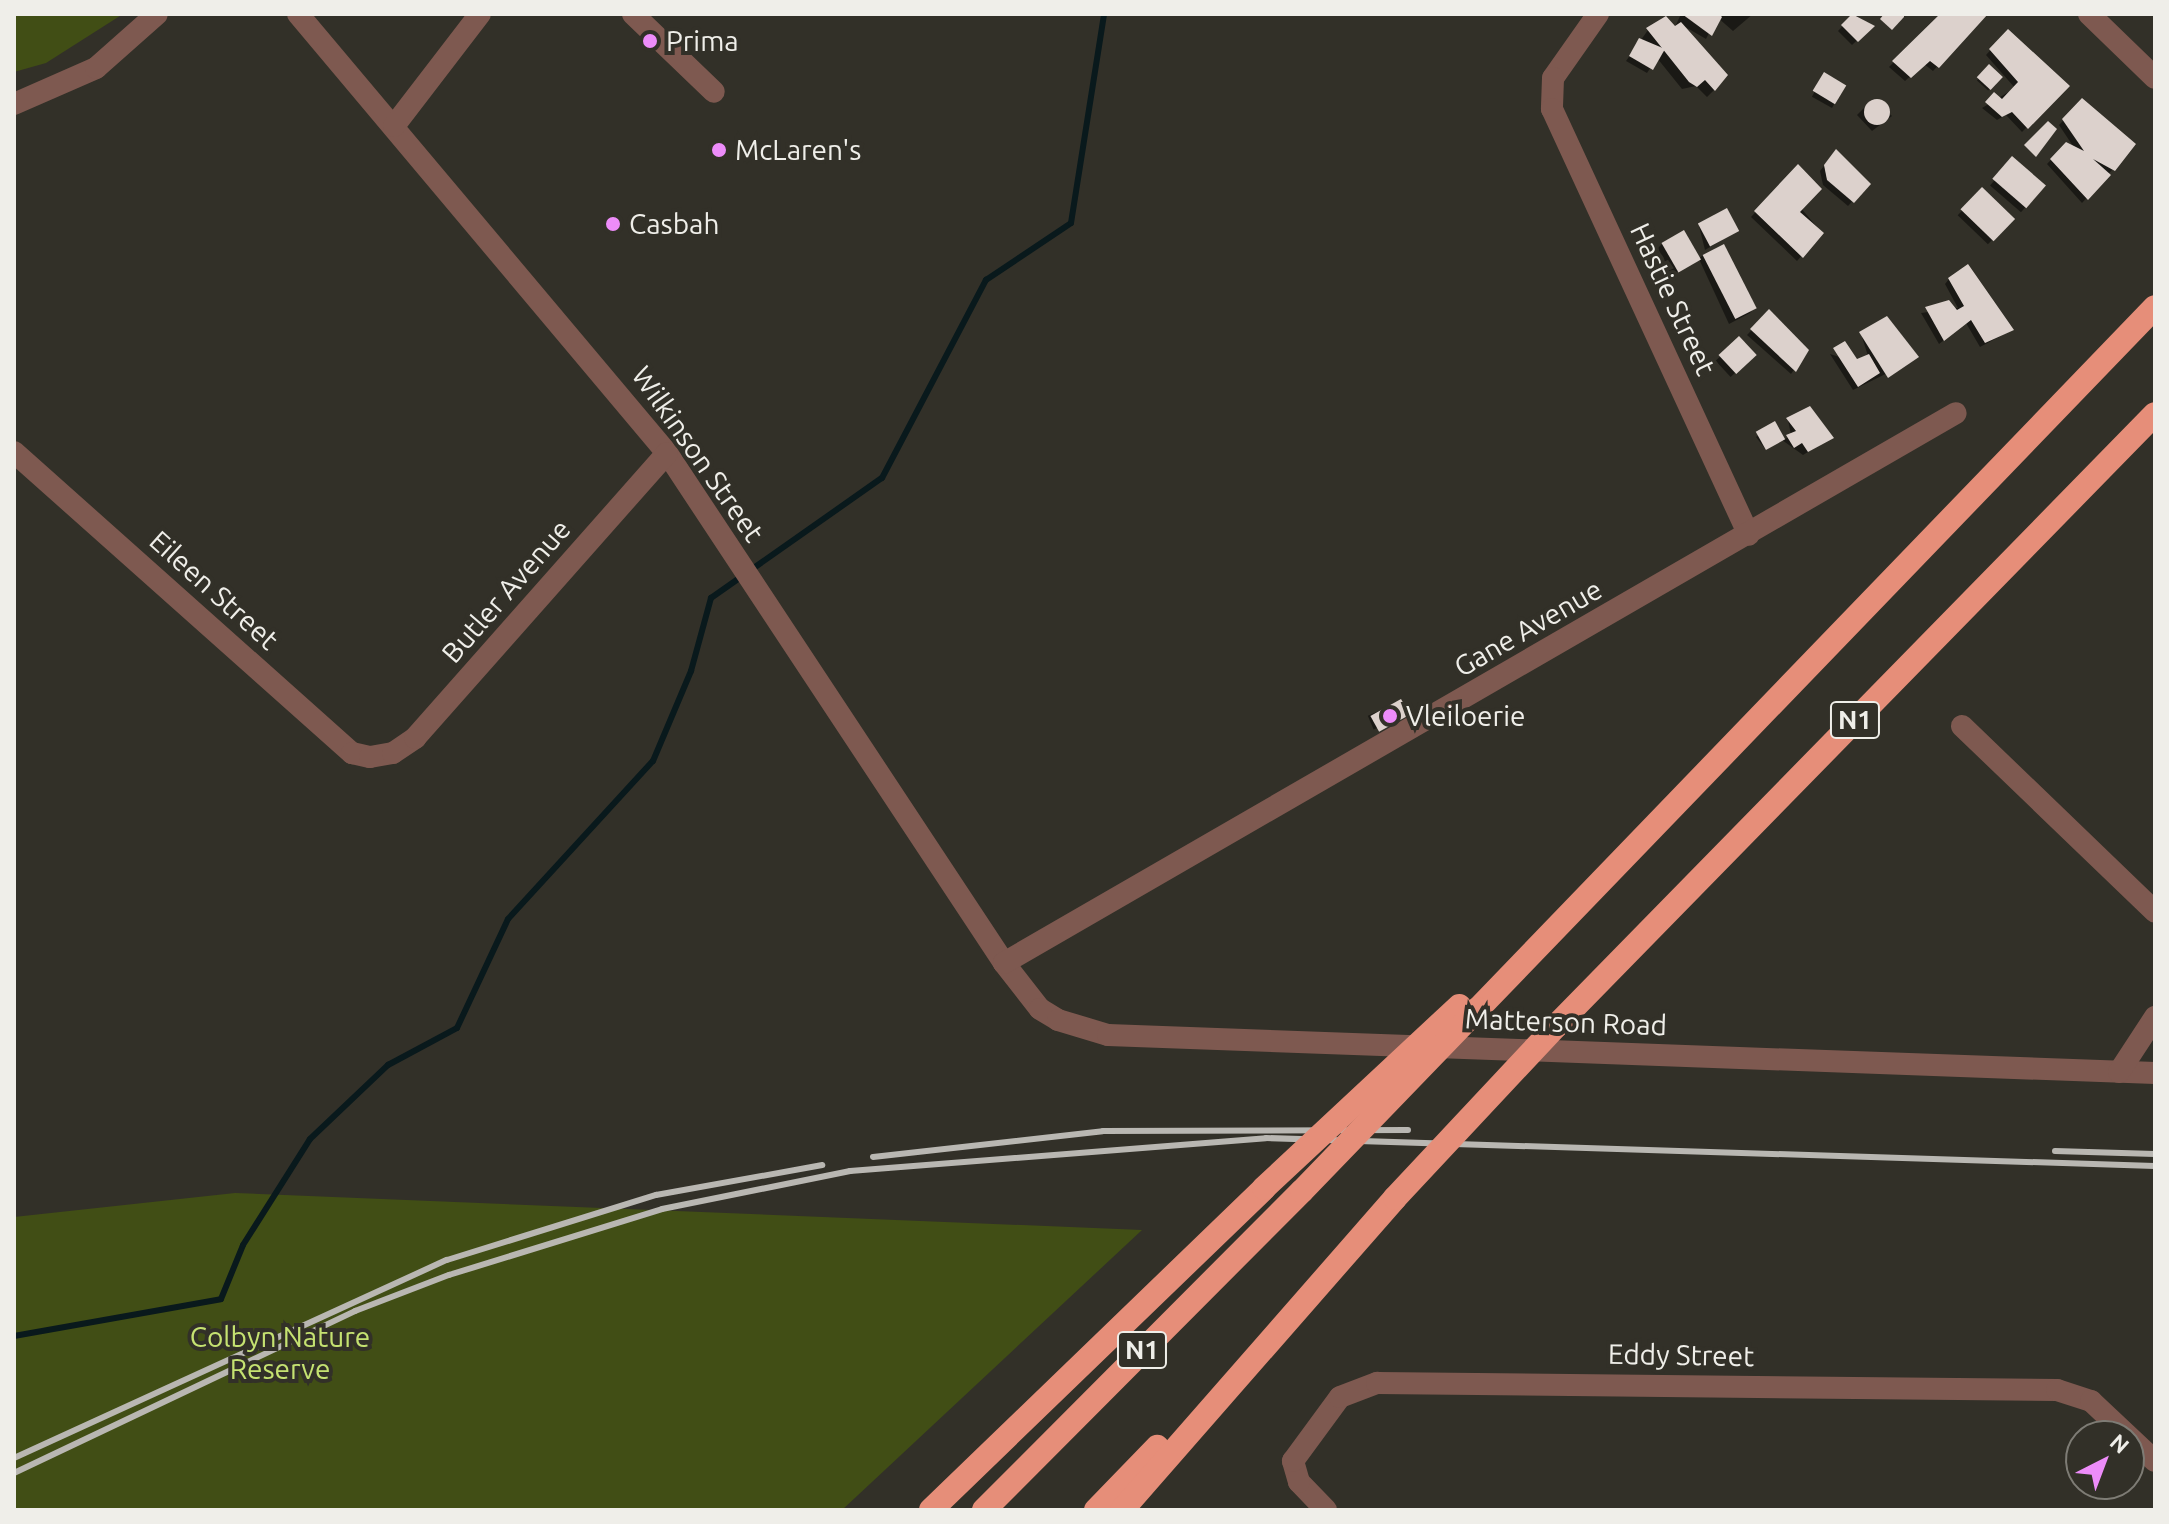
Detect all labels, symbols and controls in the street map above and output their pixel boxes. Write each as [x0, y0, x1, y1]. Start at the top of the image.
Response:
place label: Prima [666, 24, 739, 58]
marker: Prima [641, 32, 659, 50]
place label: McLaren's [735, 133, 861, 167]
marker: McLaren's [710, 141, 728, 159]
place label: Casbah [629, 207, 719, 241]
marker: Casbah [604, 215, 622, 233]
street label: Hastie Street [1623, 218, 1723, 380]
street label: Wilkinson Street [625, 360, 771, 548]
street label: Butler Avenue [435, 512, 577, 670]
street label: Eileen Street [143, 524, 285, 656]
street label: Gane Avenue [1448, 572, 1608, 684]
road number: N1 [1829, 698, 1881, 742]
place label: Vleiloerie [1406, 699, 1525, 733]
marker: Vleiloerie [1381, 707, 1399, 725]
street label: Matterson Road [1464, 1002, 1668, 1042]
park label: Colbyn Nature Reserve [190, 1320, 370, 1386]
road number: N1 [1116, 1328, 1168, 1372]
street label: Eddy Street [1608, 1337, 1754, 1373]
north arrow [2065, 1420, 2145, 1500]
text: N [2106, 1428, 2135, 1458]

